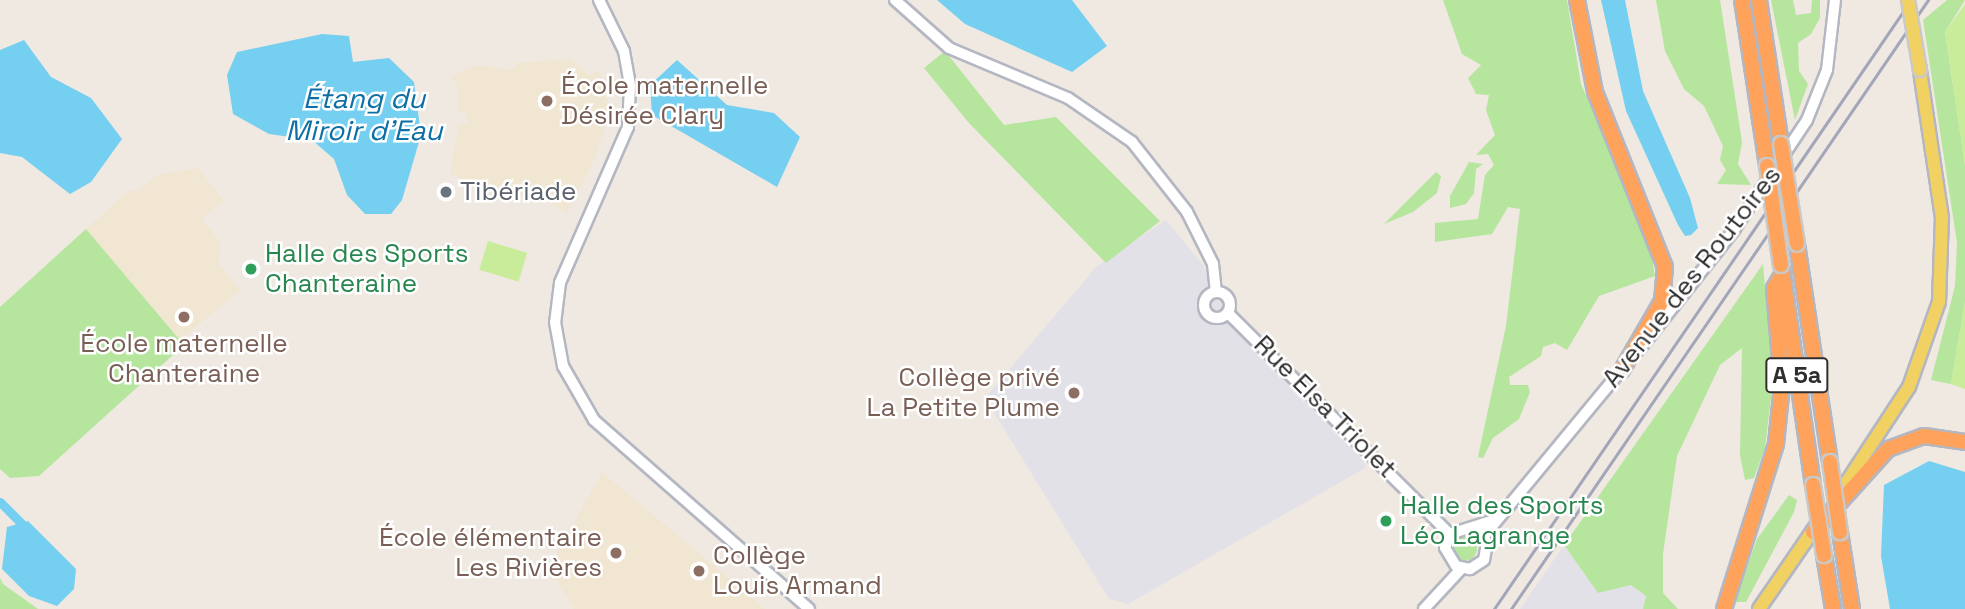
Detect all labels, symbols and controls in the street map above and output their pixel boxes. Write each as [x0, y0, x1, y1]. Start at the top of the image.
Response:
place label: École maternelle Désirée Clary [561, 70, 768, 132]
water label: Étang du Miroir d'Eau [286, 81, 442, 147]
marker: École maternelle Désirée Clary [539, 93, 555, 109]
street label: Avenue des Routoires [1596, 160, 1788, 394]
place label: Tibériade [460, 176, 576, 208]
marker: Tibériade [438, 184, 454, 200]
place label: Halle des Sports Chanteraine [265, 238, 469, 300]
marker: Halle des Sports Chanteraine [243, 261, 259, 277]
marker: École maternelle Chanteraine [176, 309, 192, 325]
place label: École maternelle Chanteraine [80, 328, 288, 390]
street label: Rue Elsa Triolet [1247, 329, 1403, 485]
road number: A 5a [1764, 354, 1830, 396]
place label: Collège privé La Petite Plume [867, 362, 1060, 424]
marker: Collège privé La Petite Plume [1066, 385, 1082, 401]
place label: Halle des Sports Léo Lagrange [1400, 490, 1604, 552]
marker: Halle des Sports Léo Lagrange [1378, 513, 1394, 529]
place label: École élémentaire Les Rivières [379, 522, 602, 584]
place label: Collège Louis Armand [713, 540, 882, 602]
marker: École élémentaire Les Rivières [608, 545, 624, 561]
marker: Collège Louis Armand [691, 563, 707, 579]

